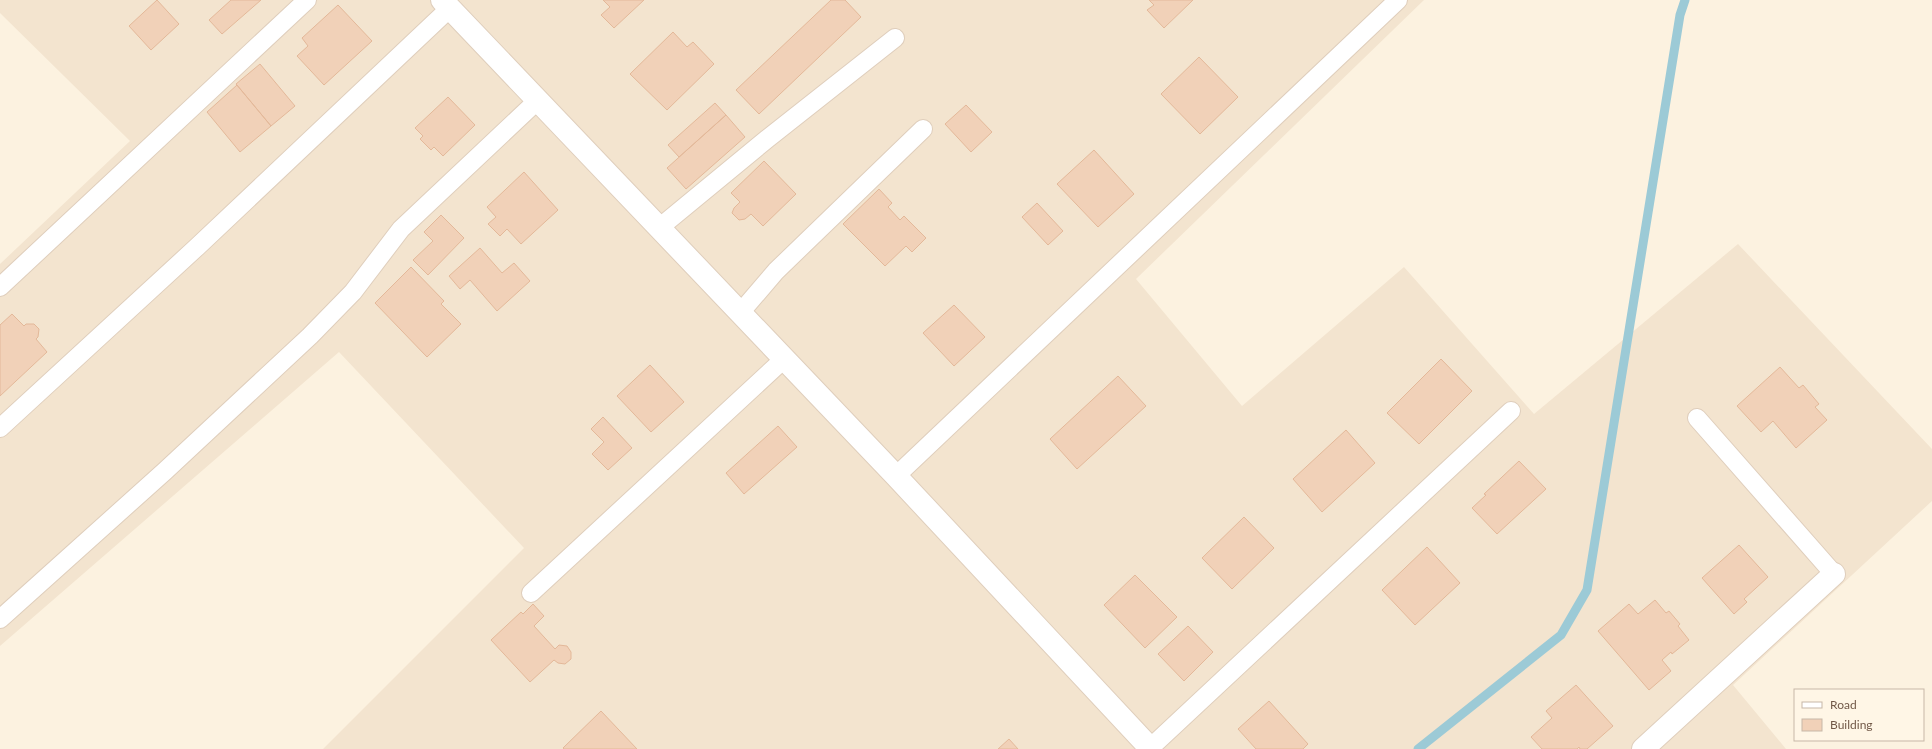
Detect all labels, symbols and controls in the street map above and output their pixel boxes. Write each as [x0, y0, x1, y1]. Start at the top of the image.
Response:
legend [1794, 689, 1924, 741]
text: Road [1830, 697, 1857, 712]
text: Building [1830, 717, 1873, 732]

